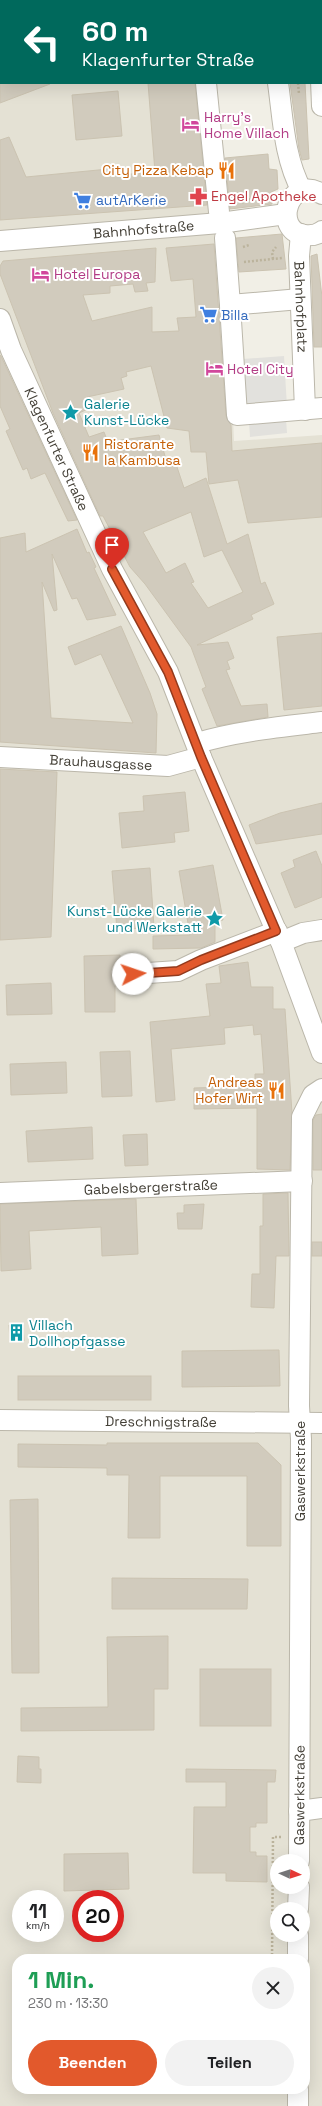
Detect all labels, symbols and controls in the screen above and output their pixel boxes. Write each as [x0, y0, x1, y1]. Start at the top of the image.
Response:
text: 60 m [82, 13, 148, 49]
icon: left [16, 16, 68, 68]
text: Klagenfurter Straße [82, 48, 254, 71]
place label: Harry's Home Villach [204, 108, 289, 142]
hotel icon: Harry's Home Villach [181, 115, 201, 135]
restaurant icon: City Pizza Kebap [217, 160, 237, 180]
place label: City Pizza Kebap [102, 161, 214, 179]
pharmacy icon: Engel Apotheke [188, 186, 208, 206]
place label: Engel Apotheke [211, 187, 317, 205]
supermarket icon: autArKerie [73, 190, 93, 210]
place label: autArKerie [96, 191, 167, 209]
street label: Bahnhofstraße [92, 216, 195, 242]
street label: Bahnhofplatz [290, 261, 312, 353]
hotel icon: Hotel Europa [31, 264, 51, 284]
place label: Hotel Europa [54, 265, 140, 283]
supermarket icon: Billa [198, 305, 218, 325]
place label: Billa [221, 306, 249, 324]
hotel icon: Hotel City [204, 359, 224, 379]
place label: Hotel City [227, 360, 294, 378]
street label: Klagenfurter Straße [20, 384, 93, 514]
place label: Galerie Kunst-Lücke [84, 395, 169, 429]
place icon: Galerie Kunst-Lücke [61, 402, 81, 422]
place label: Ristorante la Kambusa [104, 435, 181, 469]
restaurant icon: Ristorante la Kambusa [81, 442, 101, 462]
pin [95, 528, 129, 569]
icon: arrive [101, 534, 123, 556]
street label: Brauhausgasse [49, 751, 153, 774]
place label: Kunst-Lücke Galerie und Werkstatt [67, 902, 202, 936]
place icon: Kunst-Lücke Galerie und Werkstatt [205, 909, 225, 929]
position arrow [112, 953, 154, 995]
place label: Andreas Hofer Wirt [195, 1073, 263, 1107]
restaurant icon: Andreas Hofer Wirt [266, 1080, 286, 1100]
street label: Gabelsbergerstraße [84, 1175, 218, 1199]
place label: Villach Dollhopfgasse [29, 1316, 126, 1350]
building icon: Villach Dollhopfgasse [6, 1323, 26, 1343]
street label: Dreschnigstraße [105, 1412, 217, 1431]
street label: Gaswerkstraße [291, 1421, 309, 1521]
street label: Gaswerkstraße [290, 1745, 309, 1845]
north arrow [270, 1854, 310, 1894]
map controls [270, 1854, 310, 1942]
speed limit sign: 20 [72, 1890, 124, 1942]
text: 11 [29, 1898, 47, 1924]
button: search [270, 1902, 310, 1942]
text: km/h [26, 1919, 50, 1932]
text: 1 Min. [28, 1964, 94, 1995]
button: close [252, 1967, 294, 2009]
text: 230 m · 13:30 [28, 1995, 108, 2012]
button: Beenden [28, 2040, 157, 2086]
button: Teilen [165, 2040, 294, 2086]

